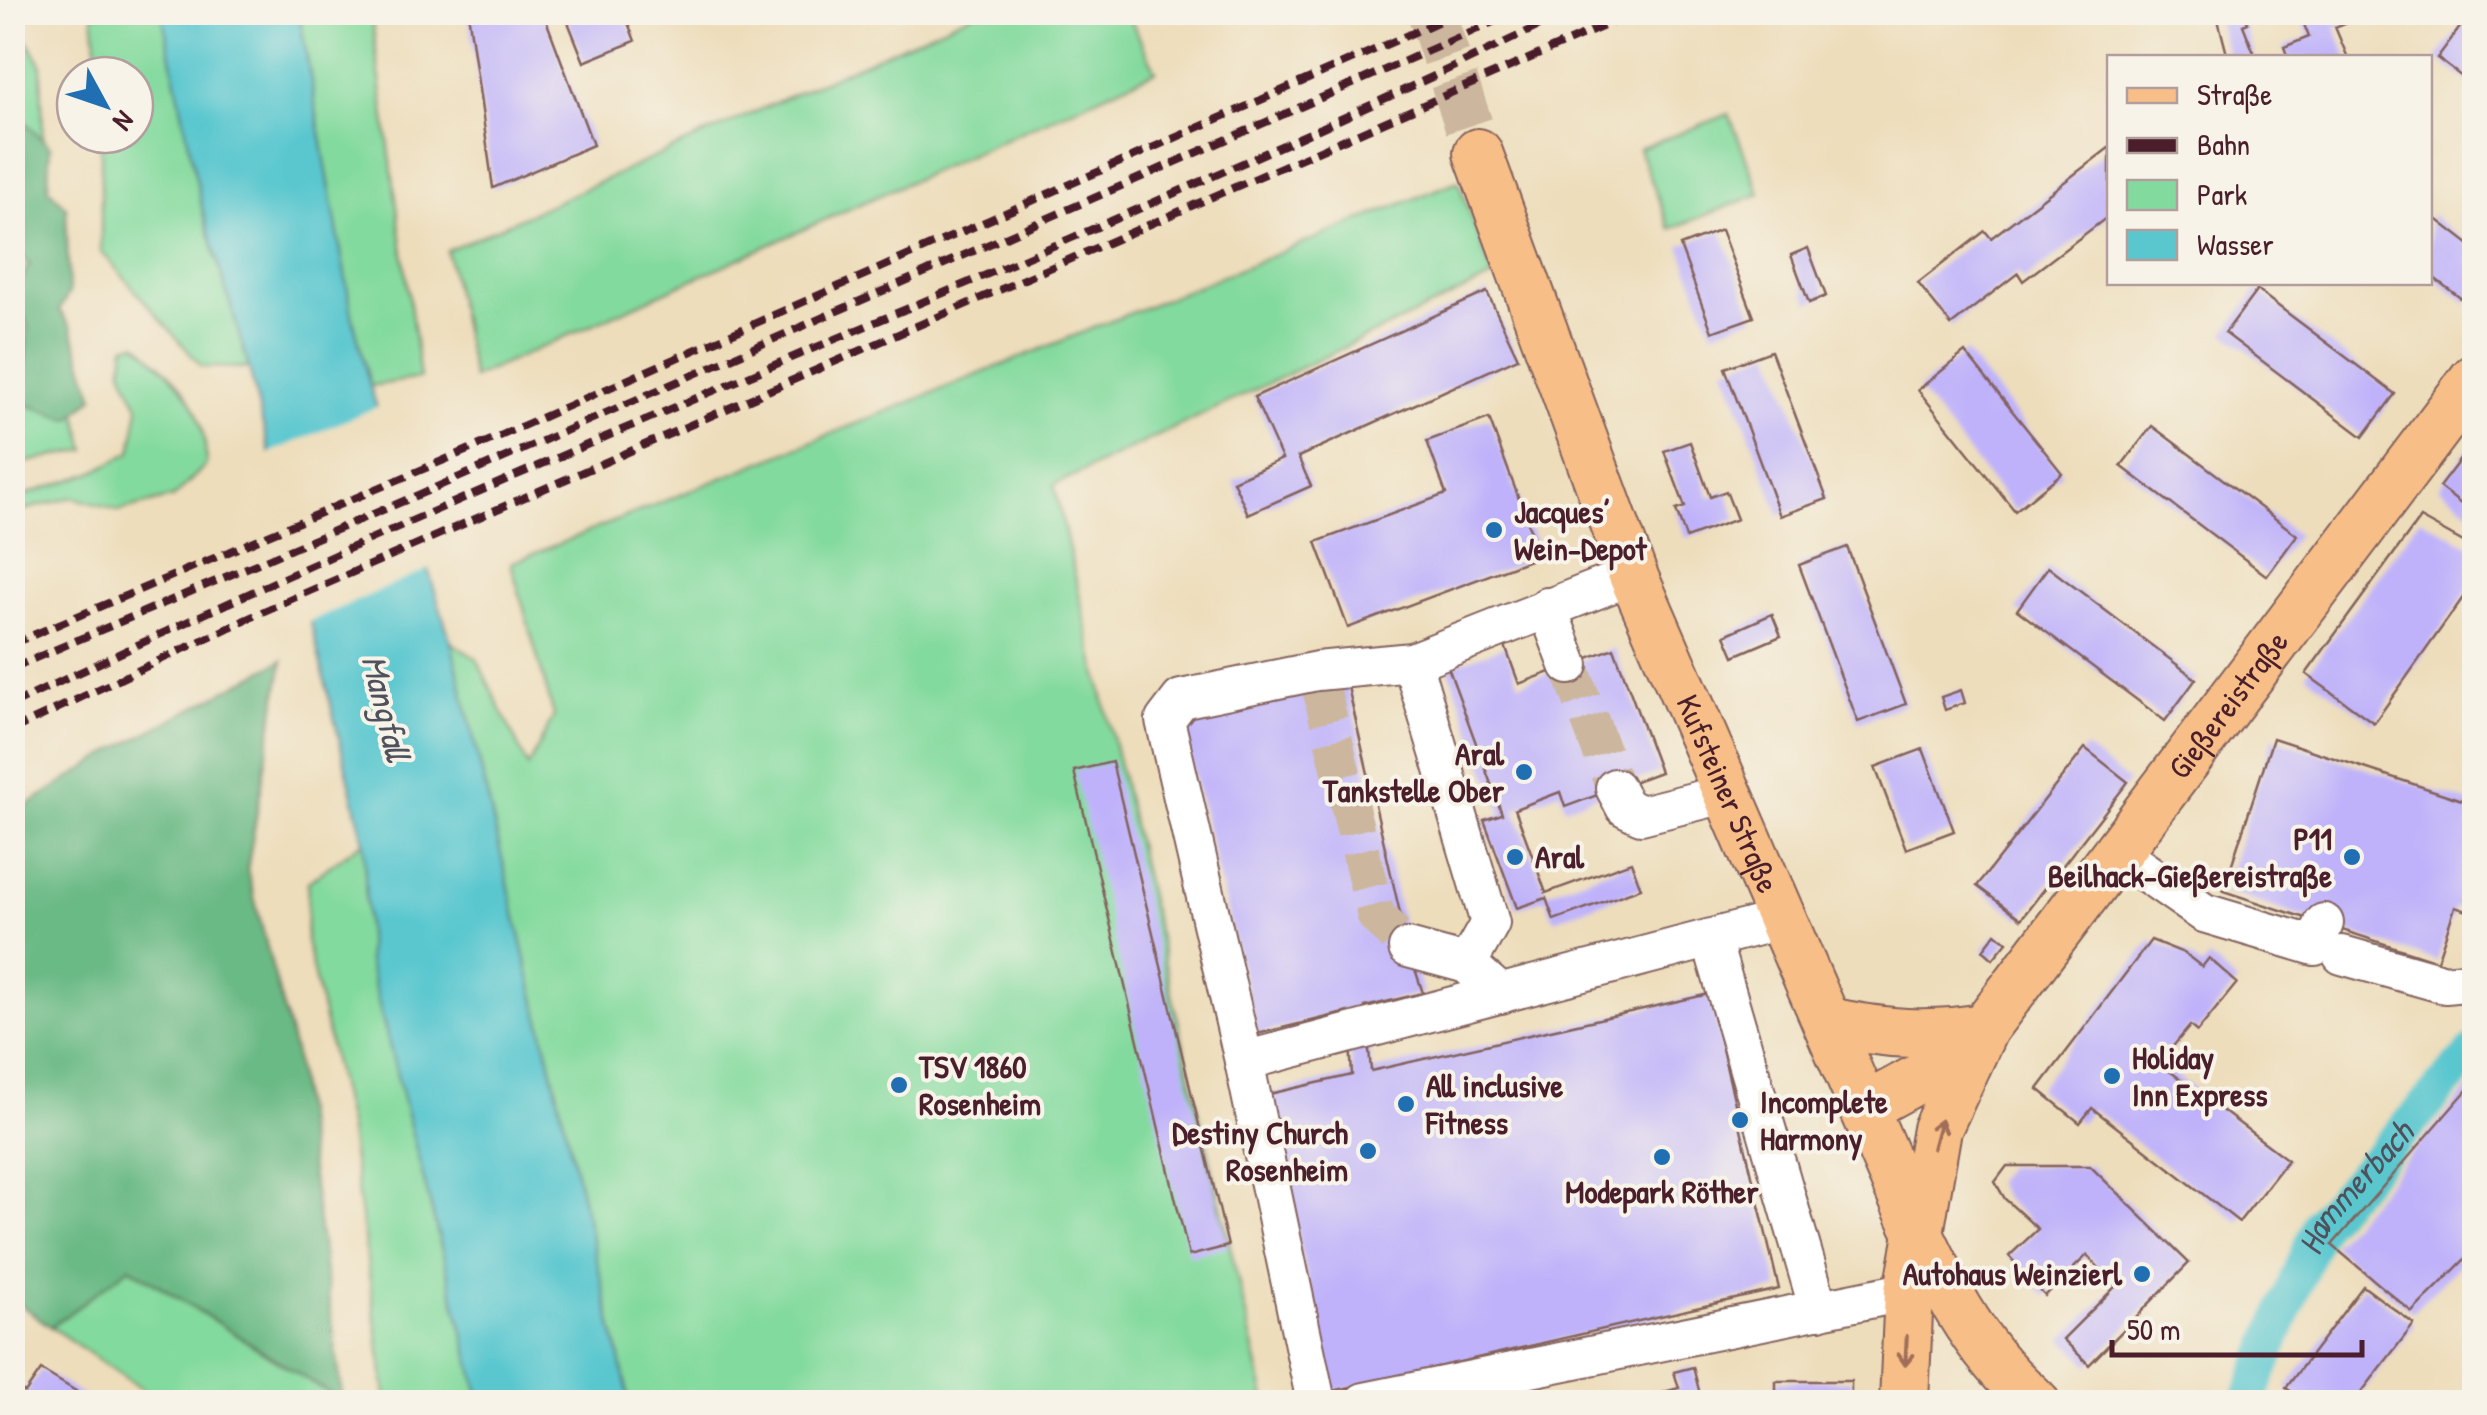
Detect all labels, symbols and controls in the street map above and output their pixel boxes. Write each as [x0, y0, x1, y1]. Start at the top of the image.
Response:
north arrow [55, 55, 155, 155]
legend [2107, 55, 2432, 285]
text: Straße [2197, 74, 2272, 114]
text: N [105, 103, 143, 139]
text: Bahn [2197, 124, 2250, 164]
text: Park [2197, 174, 2247, 214]
text: Wasser [2197, 224, 2274, 264]
place label: Jacques’ Wein-Depot [1514, 490, 1648, 571]
marker: Jacques’ Wein-Depot [1483, 519, 1505, 541]
street label: Gießereistraße [2158, 621, 2298, 787]
water label: Mangfall [351, 650, 423, 767]
street label: Kufsteiner Straße [1666, 688, 1790, 899]
place label: Aral Tankstelle Ober [1322, 732, 1505, 812]
marker: Aral Tankstelle Ober [1513, 761, 1535, 783]
place label: P11 Beilhack-Gießereistraße [2048, 817, 2332, 898]
place label: Aral [1535, 835, 1585, 878]
marker: Aral [1504, 846, 1526, 868]
marker: P11 Beilhack-Gießereistraße [2341, 846, 2363, 868]
place label: Holiday Inn Express [2132, 1036, 2268, 1117]
place label: TSV 1860 Rosenheim [918, 1045, 1041, 1125]
place label: All inclusive Fitness [1425, 1064, 1563, 1144]
marker: Holiday Inn Express [2101, 1065, 2123, 1087]
marker: TSV 1860 Rosenheim [888, 1074, 910, 1096]
place label: Incomplete Harmony [1760, 1080, 1888, 1161]
marker: All inclusive Fitness [1395, 1093, 1417, 1115]
marker: Incomplete Harmony [1729, 1109, 1751, 1131]
water label: Hammerbach [2286, 1109, 2425, 1261]
place label: Destiny Church Rosenheim [1172, 1111, 1349, 1191]
one-way arrow [1929, 1119, 1948, 1150]
marker: Destiny Church Rosenheim [1357, 1140, 1379, 1162]
marker: Modepark Röther [1651, 1146, 1673, 1168]
place label: Modepark Röther [1565, 1170, 1759, 1214]
place label: Autohaus Weinzierl [1903, 1252, 2123, 1295]
marker: Autohaus Weinzierl [2131, 1263, 2153, 1285]
scale bar [2112, 1295, 2362, 1357]
text: 50 m [2127, 1309, 2180, 1349]
one-way arrow [1896, 1334, 1915, 1366]

